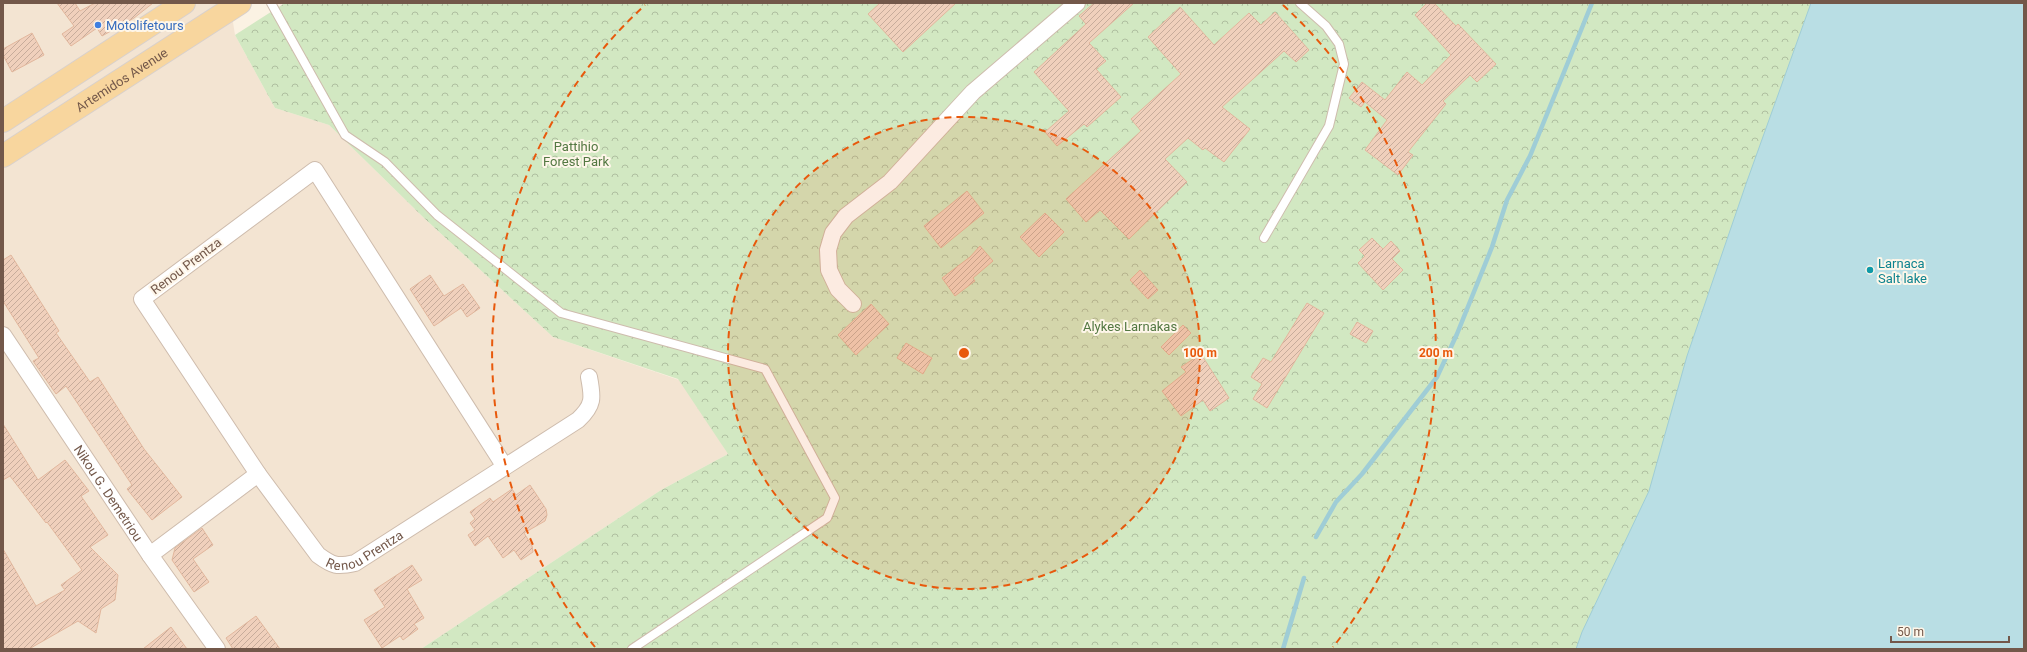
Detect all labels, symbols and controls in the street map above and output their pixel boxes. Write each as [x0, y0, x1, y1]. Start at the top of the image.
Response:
place label: Motolifetours [106, 18, 184, 33]
marker: Motolifetours [93, 20, 103, 30]
street label: Artemidos Avenue [73, 44, 170, 115]
park label: Pattihio Forest Park [543, 139, 609, 169]
street label: Renou Prentza [148, 235, 224, 297]
place label: Larnaca Salt lake [1878, 256, 1927, 286]
marker: Larnaca Salt lake [1865, 265, 1875, 275]
park label: Alykes Larnakas [1083, 319, 1177, 334]
centre of rings [957, 346, 971, 360]
text: 100 m [1183, 346, 1217, 360]
text: 200 m [1419, 346, 1453, 360]
street label: Nikou G. Demetriou [71, 442, 146, 544]
street label: Renou Prentza [324, 527, 406, 573]
scale bar [1891, 618, 2009, 644]
text: 50 m [1897, 625, 1924, 639]

